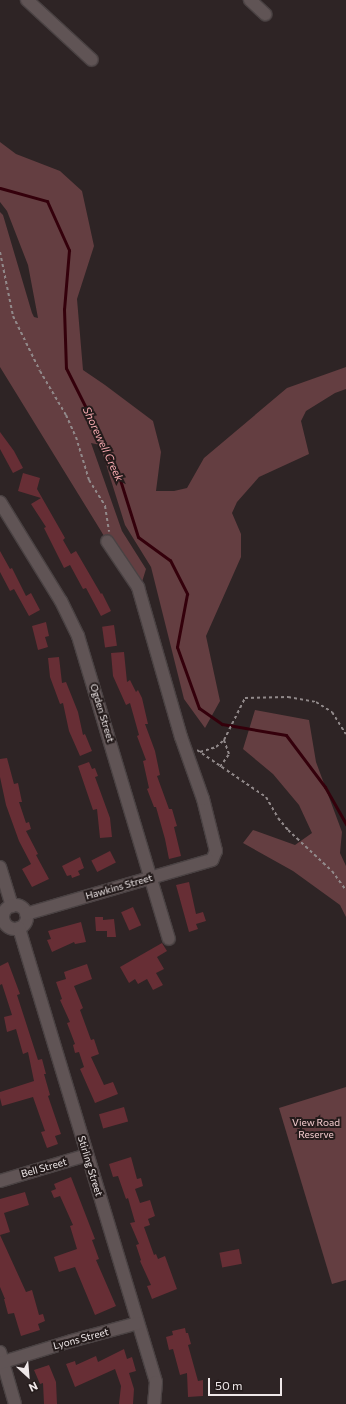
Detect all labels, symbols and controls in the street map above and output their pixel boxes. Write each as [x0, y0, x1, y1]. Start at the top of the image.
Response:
water label: Shorewell Creek [80, 405, 126, 483]
street label: Ogden Street [87, 682, 117, 744]
street label: Hawkins Street [84, 872, 154, 902]
park label: View Road Reserve [292, 1116, 340, 1140]
street label: Stirling Street [75, 1134, 105, 1198]
street label: Bell Street [20, 1156, 68, 1180]
street label: Lyons Street [52, 1326, 110, 1352]
north arrow [8, 1356, 48, 1396]
scale bar [210, 1370, 284, 1396]
text: 50 m [215, 1378, 243, 1392]
text: N [27, 1380, 40, 1395]

